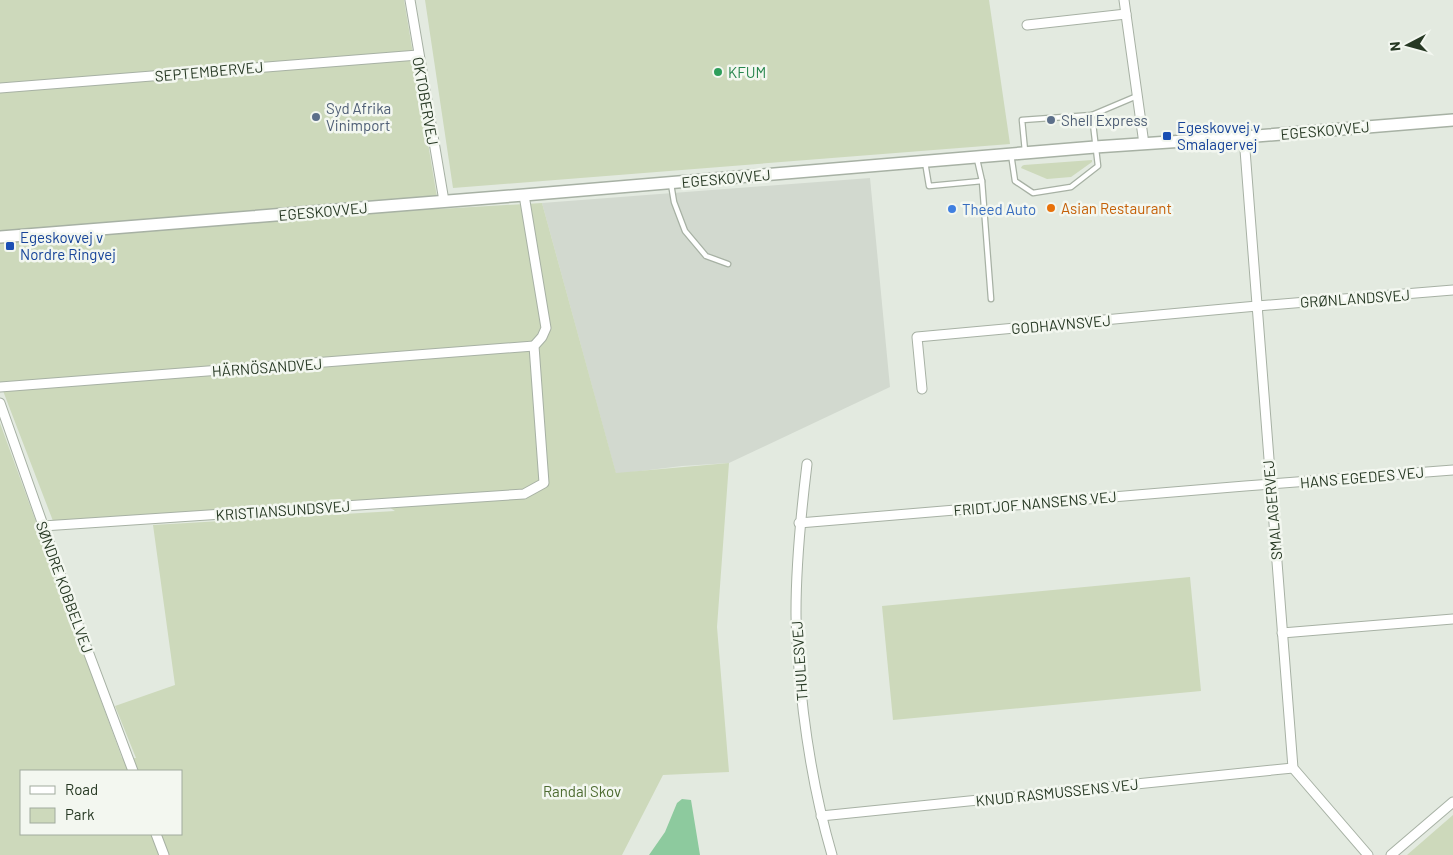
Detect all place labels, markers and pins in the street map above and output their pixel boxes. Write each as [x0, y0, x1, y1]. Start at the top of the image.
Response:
place label: KFUM [728, 63, 766, 81]
marker: KFUM [712, 66, 724, 78]
place label: Syd Afrika Vinimport [326, 99, 391, 134]
marker: Syd Afrika Vinimport [310, 111, 322, 123]
place label: Shell Express [1061, 111, 1148, 129]
marker: Shell Express [1045, 114, 1057, 126]
place label: Egeskovvej v Smalagervej [1177, 118, 1260, 153]
marker: Egeskovvej v Smalagervej [1161, 130, 1173, 142]
place label: Asian Restaurant [1061, 199, 1172, 217]
place label: Theed Auto [962, 200, 1036, 218]
marker: Asian Restaurant [1045, 202, 1057, 214]
marker: Theed Auto [946, 203, 958, 215]
place label: Egeskovvej v Nordre Ringvej [20, 228, 116, 263]
marker: Egeskovvej v Nordre Ringvej [4, 240, 16, 252]

